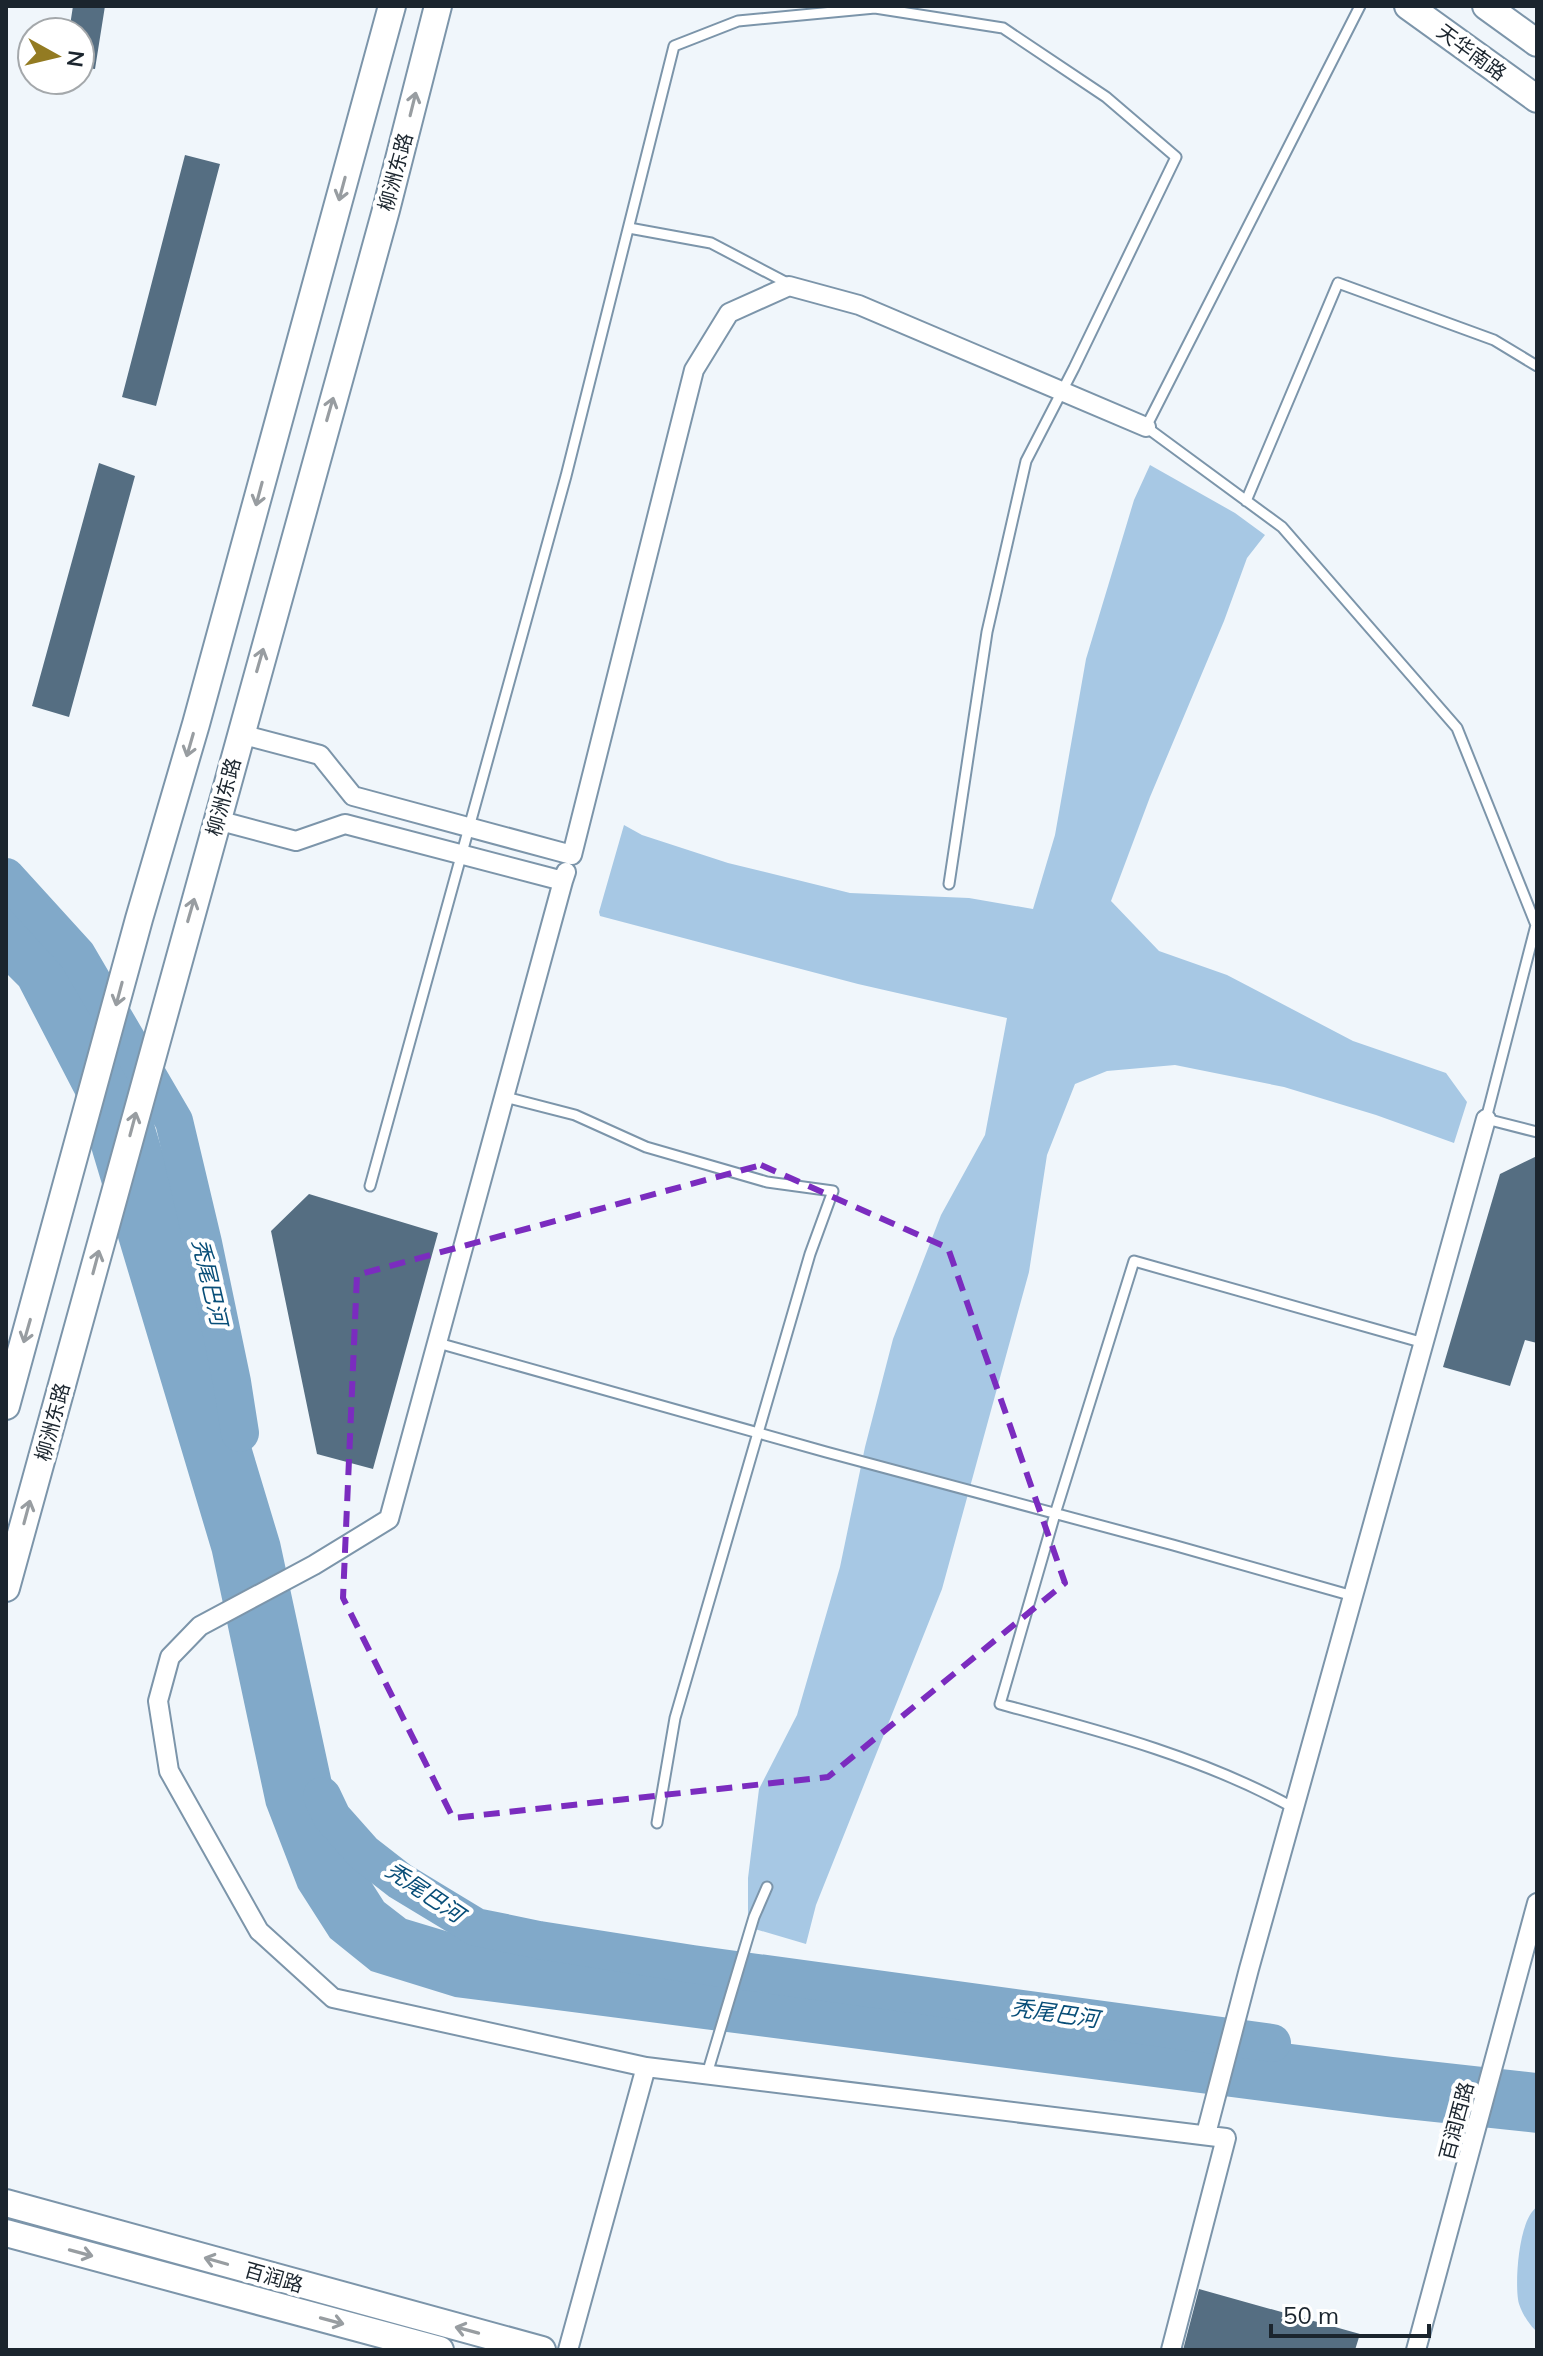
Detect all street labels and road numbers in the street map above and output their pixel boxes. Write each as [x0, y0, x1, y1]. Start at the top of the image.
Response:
street label: 天华南路 [1432, 18, 1512, 86]
street label: 柳洲东路 [373, 130, 417, 214]
street label: 柳洲东路 [201, 755, 245, 839]
street label: 柳洲东路 [30, 1380, 74, 1464]
street label: 百润西路 [1434, 2079, 1478, 2163]
street label: 百润路 [242, 2257, 306, 2297]

